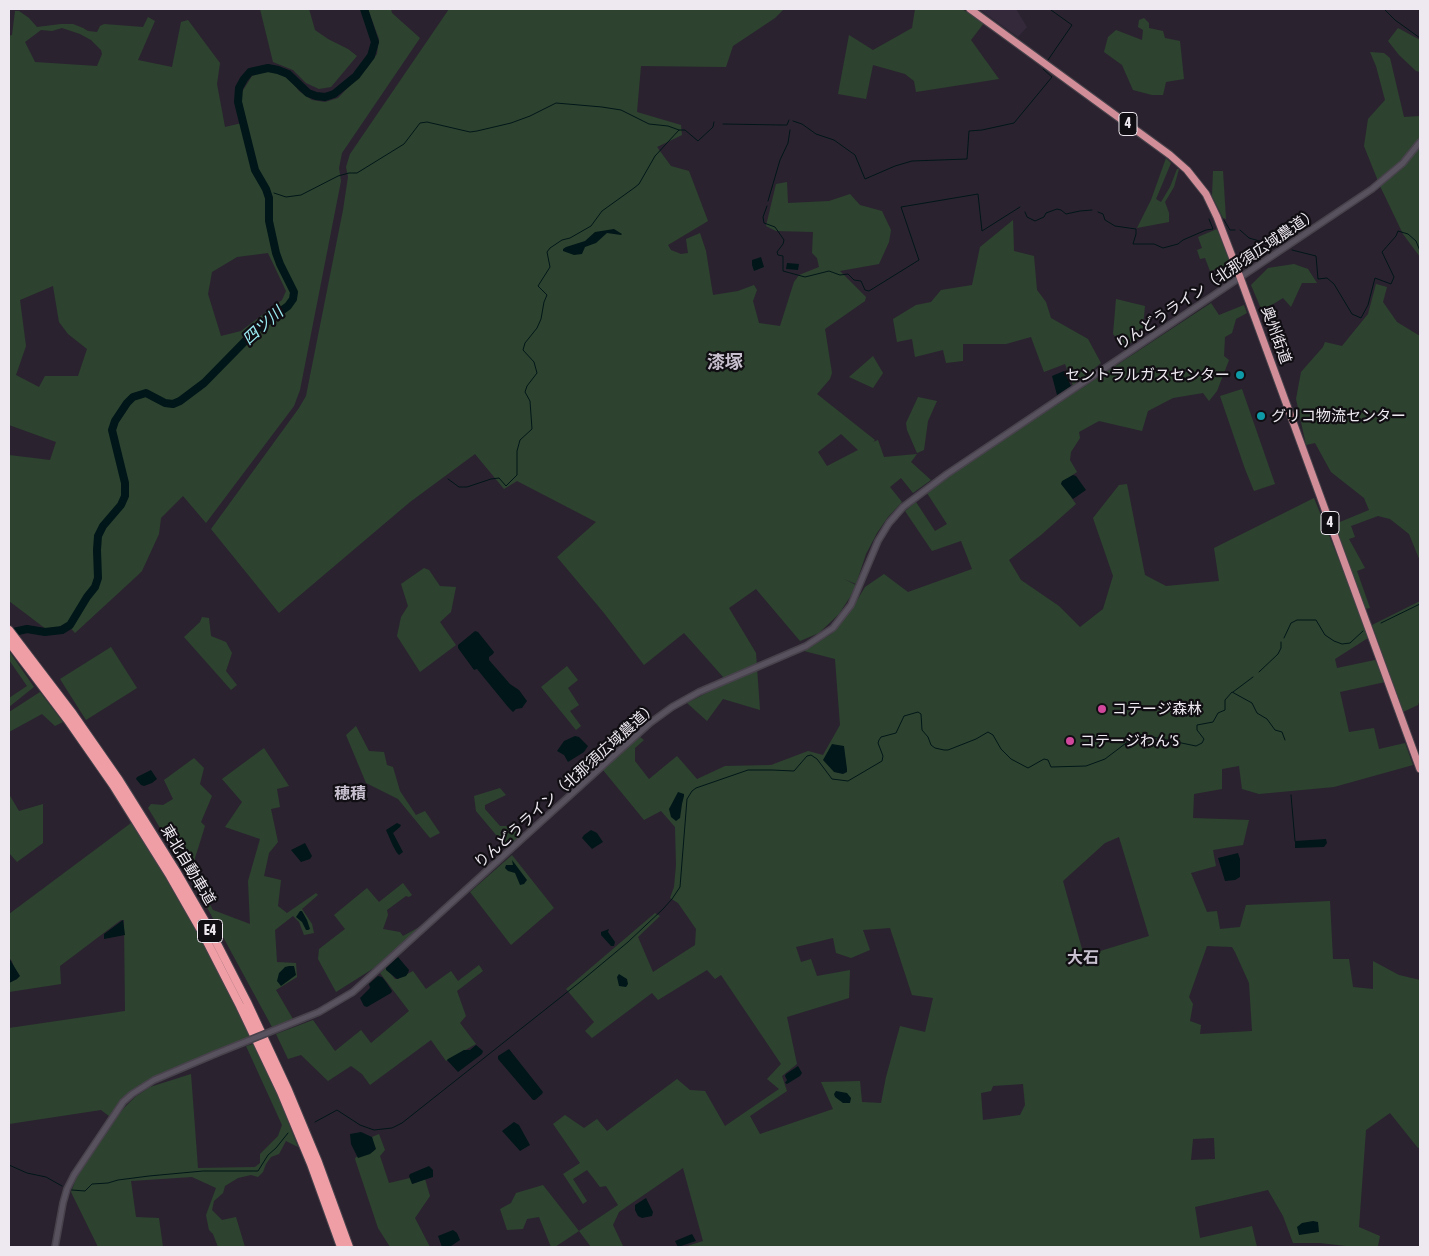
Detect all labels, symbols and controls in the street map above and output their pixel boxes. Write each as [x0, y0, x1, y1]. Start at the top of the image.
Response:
road number: 4 [1119, 112, 1137, 136]
street label: りんどうライン（北那須広域農道） [1112, 204, 1322, 354]
water label: 四ツ川 [239, 303, 287, 349]
street label: 奥州街道 [1257, 304, 1295, 366]
district label: 漆塚 [707, 351, 743, 373]
place label: セントラルガスセンター [1065, 366, 1230, 384]
marker: セントラルガスセンター [1234, 369, 1246, 381]
place label: グリコ物流センター [1271, 407, 1406, 425]
marker: グリコ物流センター [1255, 410, 1267, 422]
road number: 4 [1321, 512, 1339, 534]
street label: りんどうライン（北那須広域農道） [471, 698, 661, 872]
place label: コテージ森林 [1112, 700, 1202, 718]
marker: コテージ森林 [1096, 703, 1108, 715]
place label: コテージわん’S [1080, 732, 1179, 750]
marker: コテージわん’S [1064, 735, 1076, 747]
district label: 穂積 [334, 784, 366, 804]
street label: 東北自動車道 [157, 822, 219, 908]
road number: E4 [198, 919, 222, 942]
district label: 大石 [1067, 948, 1099, 968]

